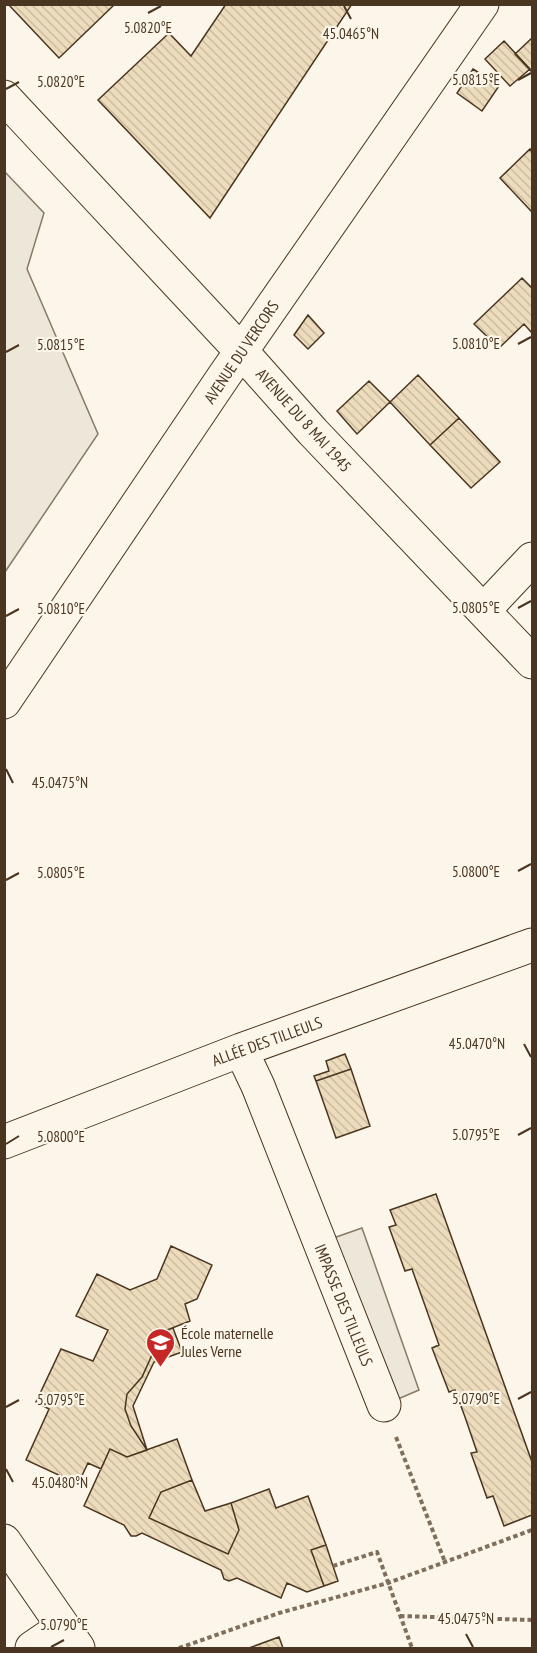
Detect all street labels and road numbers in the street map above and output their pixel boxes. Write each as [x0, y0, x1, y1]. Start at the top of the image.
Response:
street label: AVENUE DU VERCORS [199, 297, 283, 407]
street label: AVENUE DU 8 MAI 1945 [252, 364, 356, 476]
street label: ALLÉE DES TILLEULS [209, 1012, 325, 1070]
street label: IMPASSE DES TILLEULS [310, 1241, 378, 1369]

